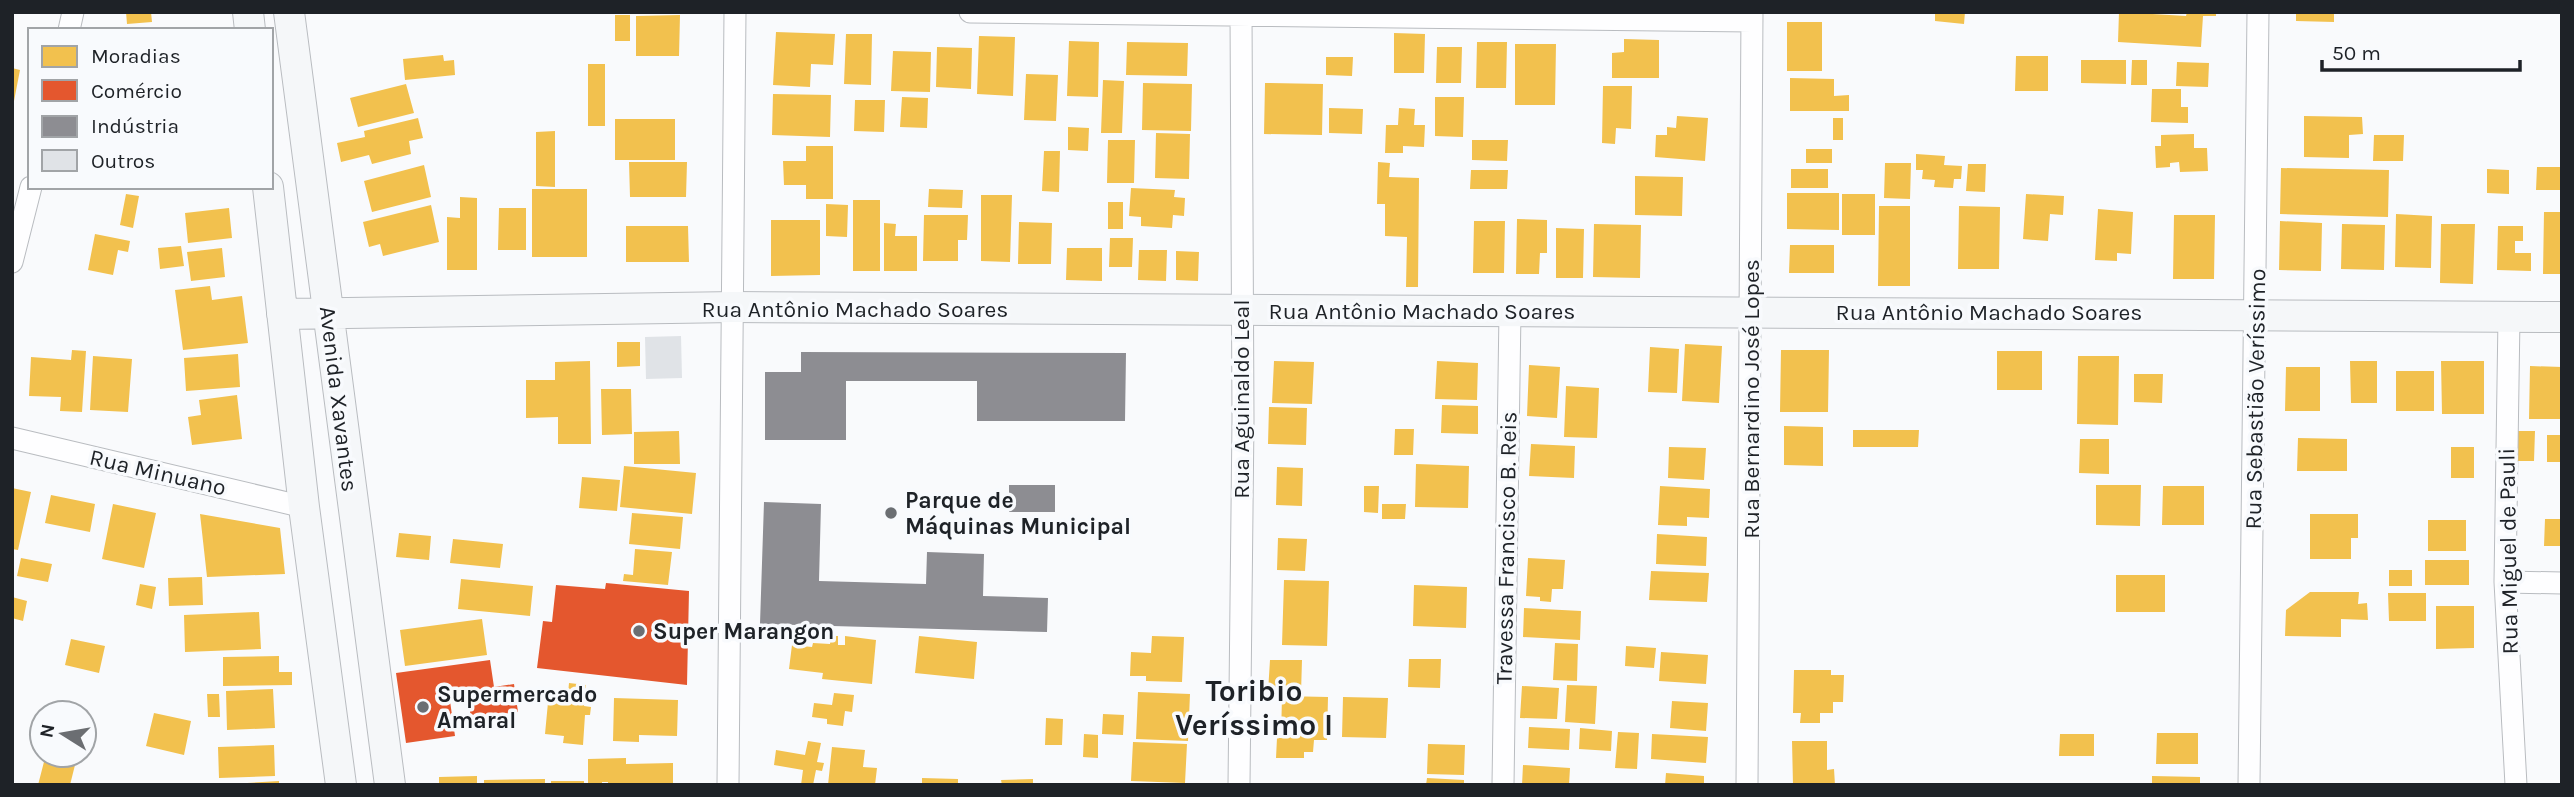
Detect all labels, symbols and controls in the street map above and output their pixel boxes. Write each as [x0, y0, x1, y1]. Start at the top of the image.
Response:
legend [28, 28, 273, 189]
scale bar [2322, 28, 2520, 72]
text: 50 m [2332, 41, 2381, 65]
text: Moradias [91, 44, 181, 68]
text: Comércio [91, 79, 182, 103]
text: Indústria [91, 114, 179, 138]
text: Outros [91, 149, 155, 173]
street label: Rua Bernardino José Lopes [1738, 259, 1765, 539]
street label: Rua Sebastião Veríssimo [2240, 268, 2271, 530]
street label: Rua Antônio Machado Soares [702, 296, 1008, 323]
street label: Rua Antônio Machado Soares [1269, 298, 1575, 325]
street label: Rua Aguinaldo Leal [1228, 299, 1255, 499]
street label: Rua Antônio Machado Soares [1836, 299, 2142, 326]
street label: Avenida Xavantes [314, 305, 363, 493]
street label: Travessa Francisco B. Reis [1491, 411, 1522, 685]
street label: Rua Minuano [87, 444, 229, 501]
street label: Rua Miguel de Pauli [2493, 447, 2524, 655]
place label: Parque de Máquinas Municipal [905, 487, 1131, 540]
marker: Parque de Máquinas Municipal [883, 505, 899, 521]
place label: Super Marangon [653, 618, 834, 645]
marker: Super Marangon [631, 623, 647, 639]
district label: Toribio Veríssimo I [1175, 673, 1333, 743]
place label: Supermercado Amaral [437, 681, 597, 734]
north arrow [28, 699, 98, 769]
marker: Supermercado Amaral [415, 699, 431, 715]
text: N [35, 722, 59, 740]

